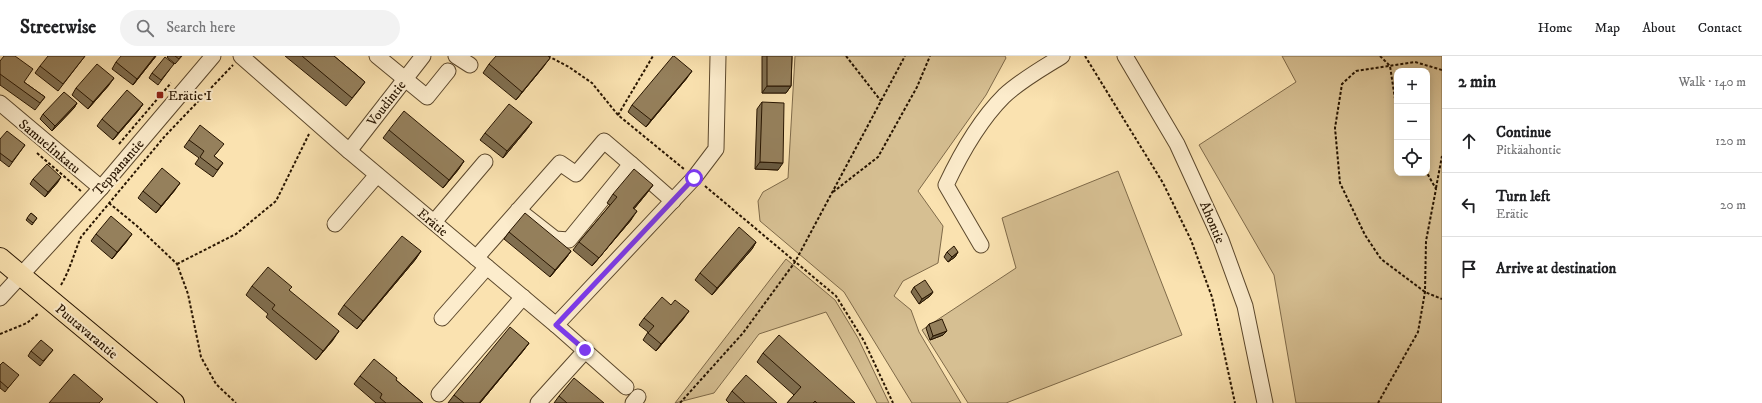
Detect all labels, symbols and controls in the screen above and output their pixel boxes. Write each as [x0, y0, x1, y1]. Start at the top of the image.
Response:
search box [120, 10, 400, 46]
text: Streetwise [20, 16, 96, 39]
icon: search [134, 17, 156, 39]
text: Search here [166, 18, 236, 37]
text: Home [1538, 19, 1572, 37]
text: Map [1594, 19, 1620, 37]
text: About [1642, 19, 1676, 37]
text: Contact [1698, 19, 1742, 37]
map controls [1394, 68, 1430, 176]
button: + [1394, 68, 1430, 104]
text: 2 min [1458, 71, 1496, 93]
text: Walk · 140 m [1678, 74, 1746, 90]
street label: Voudintie [363, 77, 410, 131]
place label: Erätie I [168, 87, 212, 105]
marker: Erätie I [155, 90, 165, 100]
button: − [1394, 104, 1430, 140]
street label: Samuelinkatu [15, 116, 84, 178]
text: Continue [1496, 123, 1551, 142]
icon: ahead [1458, 130, 1480, 152]
text: 120 m [1715, 133, 1746, 149]
street label: Teppanantie [89, 135, 148, 200]
button: locate [1394, 140, 1430, 176]
text: Pitkäahontie [1496, 142, 1561, 158]
route start [685, 169, 703, 187]
text: Turn left [1496, 187, 1550, 206]
icon: left [1458, 194, 1480, 216]
text: 20 m [1720, 197, 1746, 213]
street label: Ahontie [1195, 199, 1229, 246]
street label: Erätie [413, 205, 452, 241]
text: Erätie [1496, 206, 1528, 222]
icon: arrive [1458, 258, 1480, 280]
text: Arrive at destination [1496, 259, 1616, 278]
street label: Puutavarantie [51, 300, 122, 363]
route end [576, 341, 594, 359]

